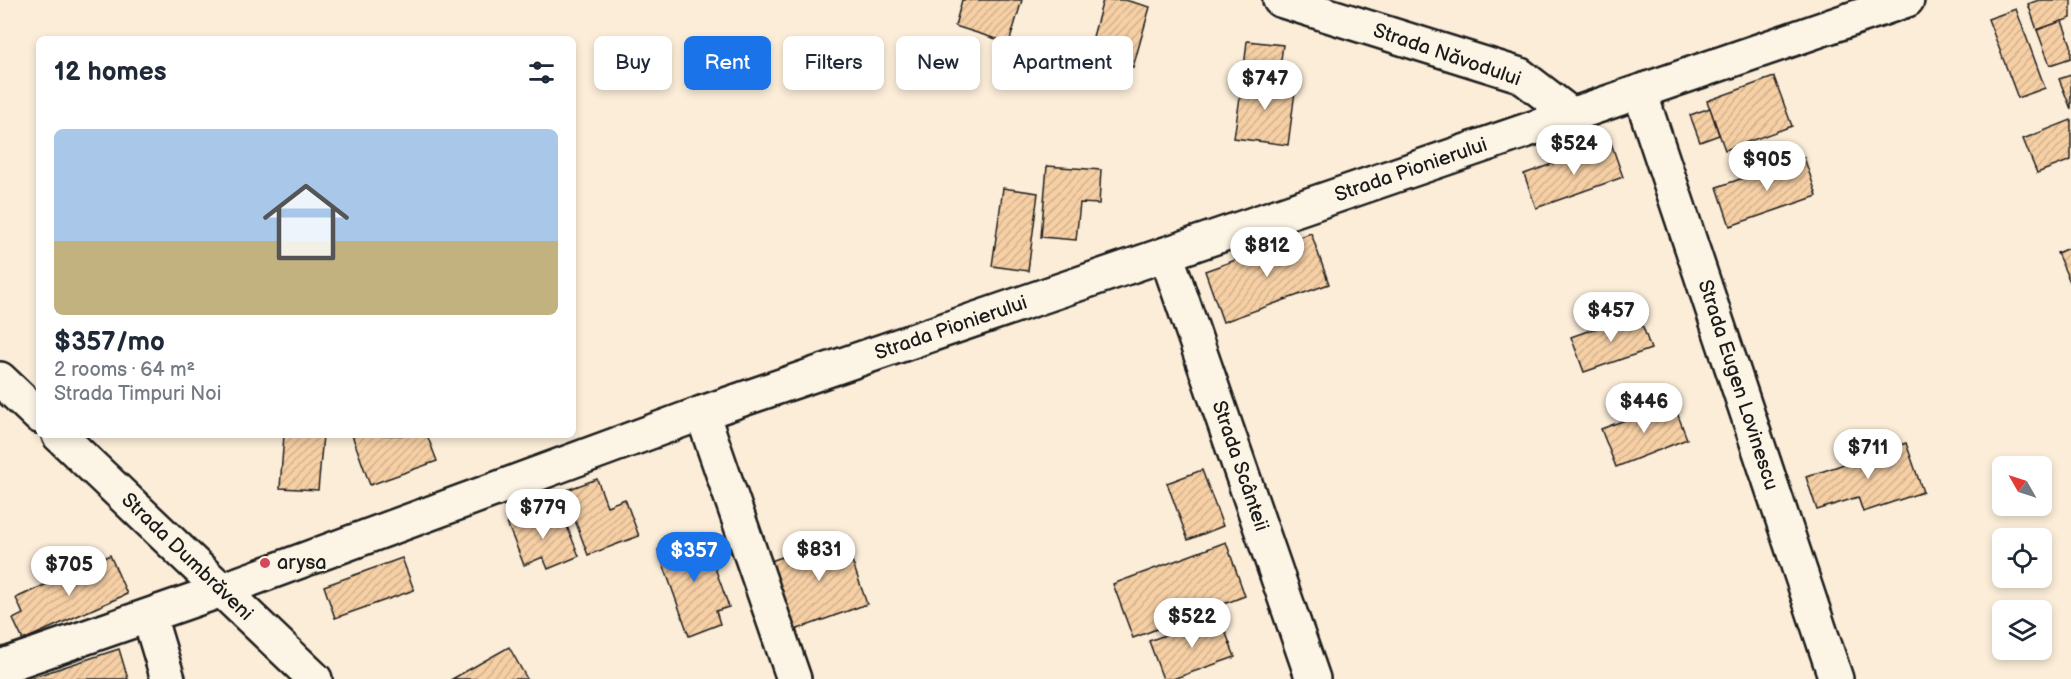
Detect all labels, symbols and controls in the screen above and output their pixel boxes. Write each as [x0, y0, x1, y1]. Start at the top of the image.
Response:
street label: Strada Năvodului [1370, 18, 1524, 92]
chip: Buy [594, 36, 672, 90]
chip: Rent [684, 36, 771, 90]
chip: Filters [783, 36, 884, 90]
chip: New [896, 36, 980, 90]
chip: Apartment [992, 36, 1133, 90]
icon: filters [525, 56, 558, 89]
text: 12 homes [54, 57, 166, 88]
pin: $747 [1229, 60, 1301, 111]
text: $747 [1241, 67, 1289, 91]
pin: $524 [1538, 125, 1610, 176]
text: $524 [1550, 132, 1598, 156]
street label: Strada Pionierului [1332, 133, 1490, 207]
pin: $905 [1731, 141, 1803, 192]
text: $905 [1743, 148, 1791, 172]
icon: home [252, 168, 360, 276]
pin: $812 [1231, 227, 1303, 278]
text: $812 [1244, 234, 1290, 258]
street label: Strada Eugen Lovinescu [1693, 277, 1783, 493]
street label: Strada Pionierului [872, 291, 1030, 365]
pin: $457 [1575, 292, 1647, 343]
text: $457 [1587, 299, 1635, 323]
text: $357/mo [54, 327, 165, 358]
text: 2 rooms · 64 m² [54, 358, 195, 382]
text: Strada Timpuri Noi [54, 382, 221, 406]
pin: $446 [1608, 383, 1680, 434]
text: $446 [1620, 390, 1668, 414]
street label: Strada Scânteii [1206, 398, 1274, 534]
pin: $711 [1832, 429, 1904, 480]
text: $711 [1847, 436, 1889, 460]
north arrow [1992, 456, 2052, 516]
map controls [1992, 456, 2052, 660]
street label: Strada Dumbrăveni [116, 488, 258, 626]
pin: $779 [507, 489, 579, 540]
text: $779 [520, 496, 566, 520]
button: locate [1992, 528, 2052, 588]
pin: $831 [783, 531, 855, 582]
pin: $357 [658, 532, 730, 583]
text: $831 [796, 538, 842, 562]
text: $357 [670, 539, 718, 563]
pin: $705 [33, 546, 105, 597]
place label: arysa [277, 551, 327, 575]
text: $705 [45, 553, 93, 577]
marker: arysa [258, 556, 272, 570]
pin: $522 [1156, 598, 1228, 649]
button: layers [1992, 600, 2052, 660]
text: $522 [1168, 605, 1216, 629]

